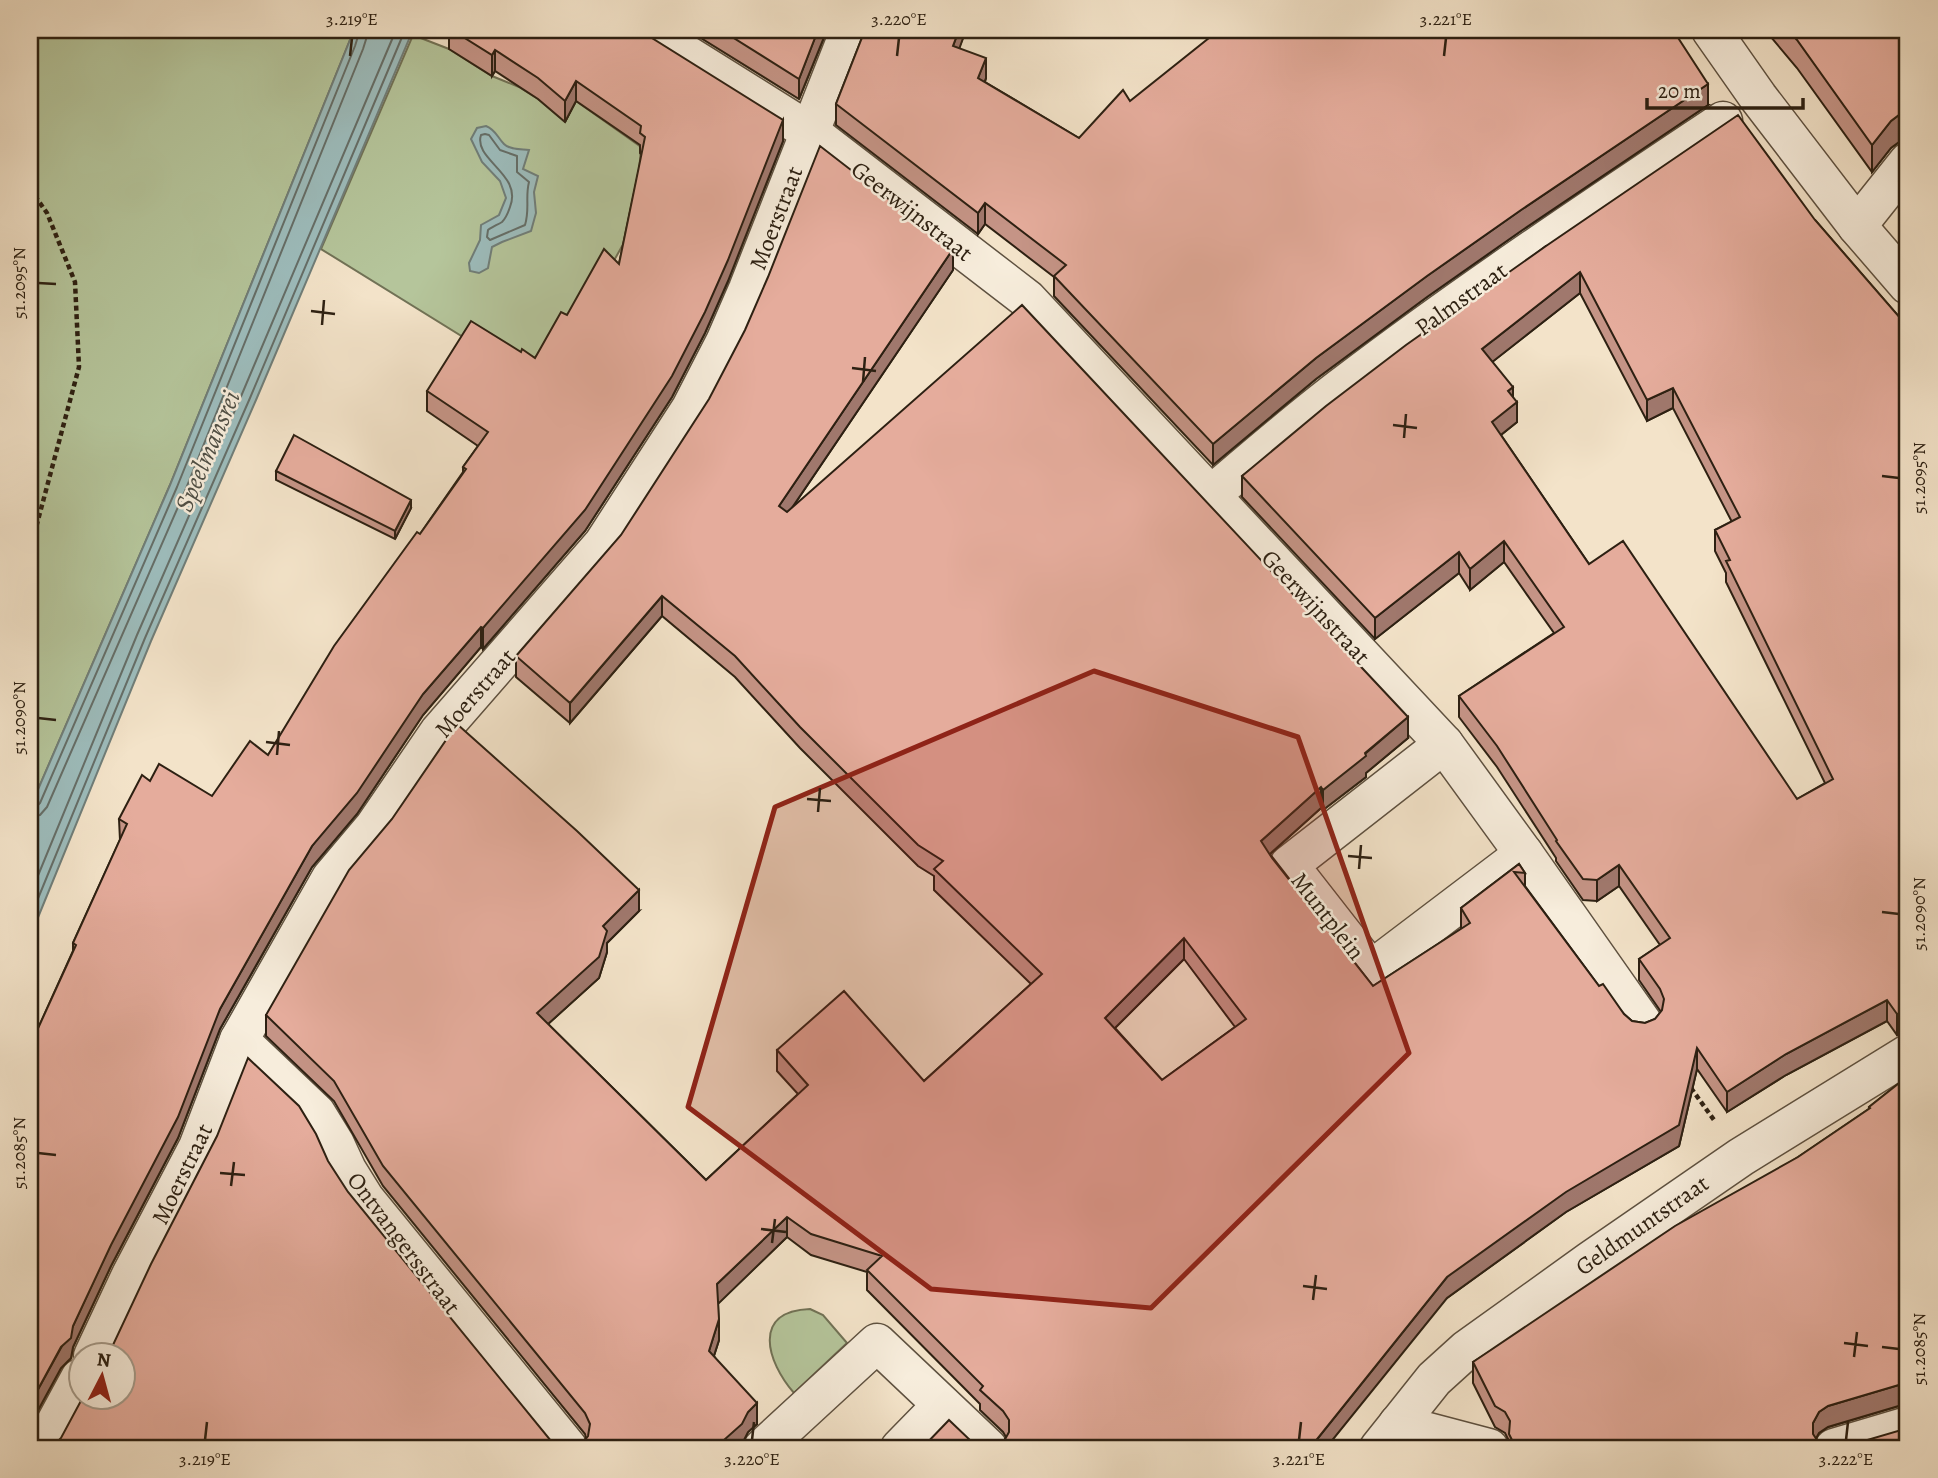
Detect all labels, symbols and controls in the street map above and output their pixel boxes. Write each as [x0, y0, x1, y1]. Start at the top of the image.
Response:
text: 3.219°E [326, 7, 378, 31]
text: 3.220°E [871, 7, 927, 31]
text: 3.221°E [1420, 7, 1472, 31]
scale bar [1647, 66, 1803, 110]
text: 20 m [1658, 77, 1701, 105]
street label: Geerwijnstraat [845, 153, 980, 269]
street label: Moerstraat [742, 162, 810, 274]
text: 51.2095°N [7, 247, 31, 319]
street label: Palmstraat [1408, 255, 1514, 343]
water label: Speelmansrei [166, 385, 249, 517]
text: 51.2095°N [1907, 442, 1931, 514]
street label: Geerwijnstraat [1254, 543, 1378, 671]
street label: Moerstraat [427, 641, 523, 744]
text: 51.2090°N [7, 681, 31, 755]
street label: Muntplein [1284, 866, 1372, 966]
text: 51.2090°N [1907, 877, 1931, 951]
text: 51.2085°N [7, 1117, 31, 1189]
street label: Moerstraat [144, 1118, 220, 1230]
street label: Ontvangersstraat [340, 1165, 468, 1321]
street label: Geldmuntstraat [1569, 1167, 1715, 1283]
text: 51.2085°N [1907, 1313, 1931, 1385]
north arrow [66, 1342, 136, 1412]
text: N [95, 1346, 112, 1374]
text: 3.219°E [179, 1447, 231, 1471]
text: 3.220°E [724, 1447, 780, 1471]
text: 3.221°E [1273, 1447, 1325, 1471]
text: 3.222°E [1819, 1447, 1873, 1471]

